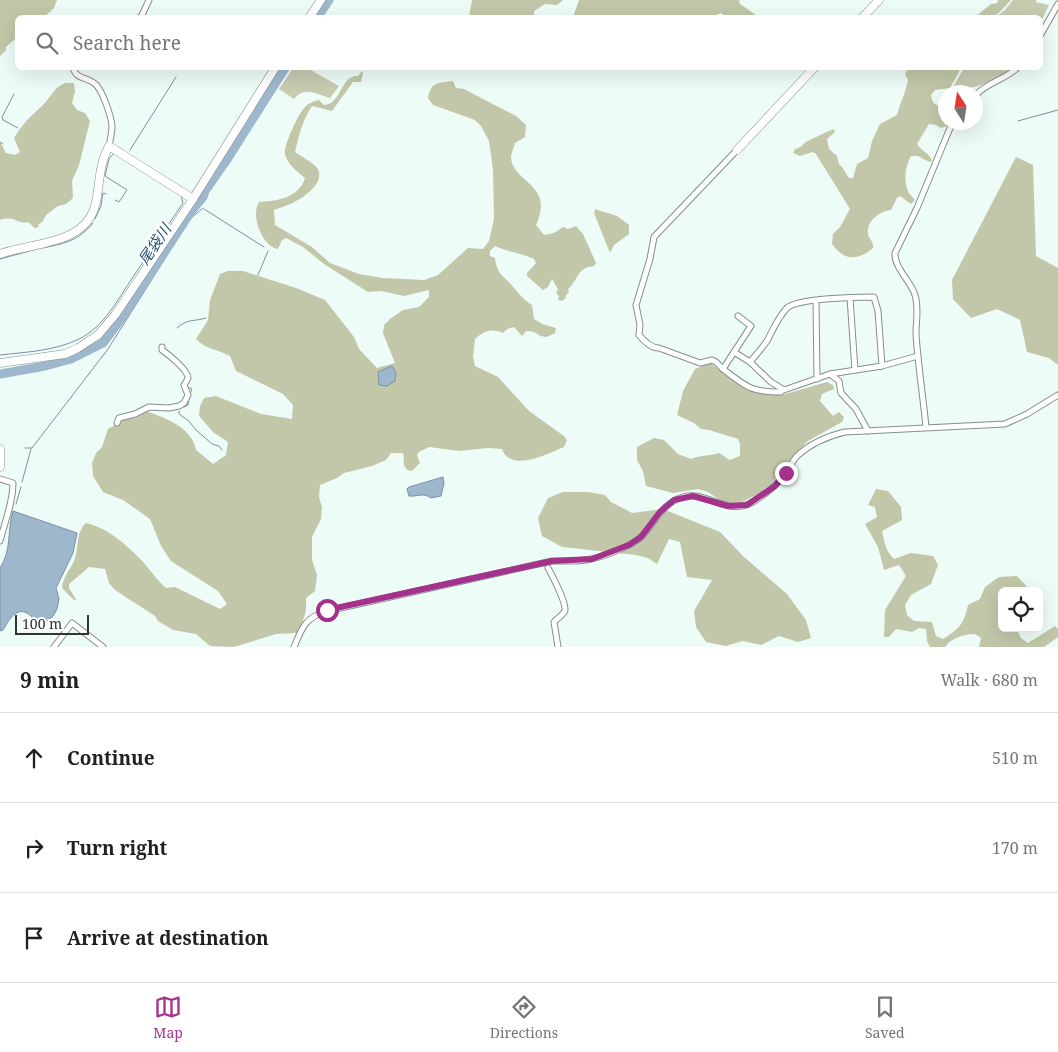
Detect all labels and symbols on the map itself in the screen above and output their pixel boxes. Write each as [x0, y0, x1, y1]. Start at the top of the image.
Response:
north arrow [938, 85, 983, 130]
water label: 尾袋川 [133, 218, 176, 268]
route end [775, 462, 798, 485]
route start [316, 599, 339, 622]
scale bar [15, 612, 89, 635]

